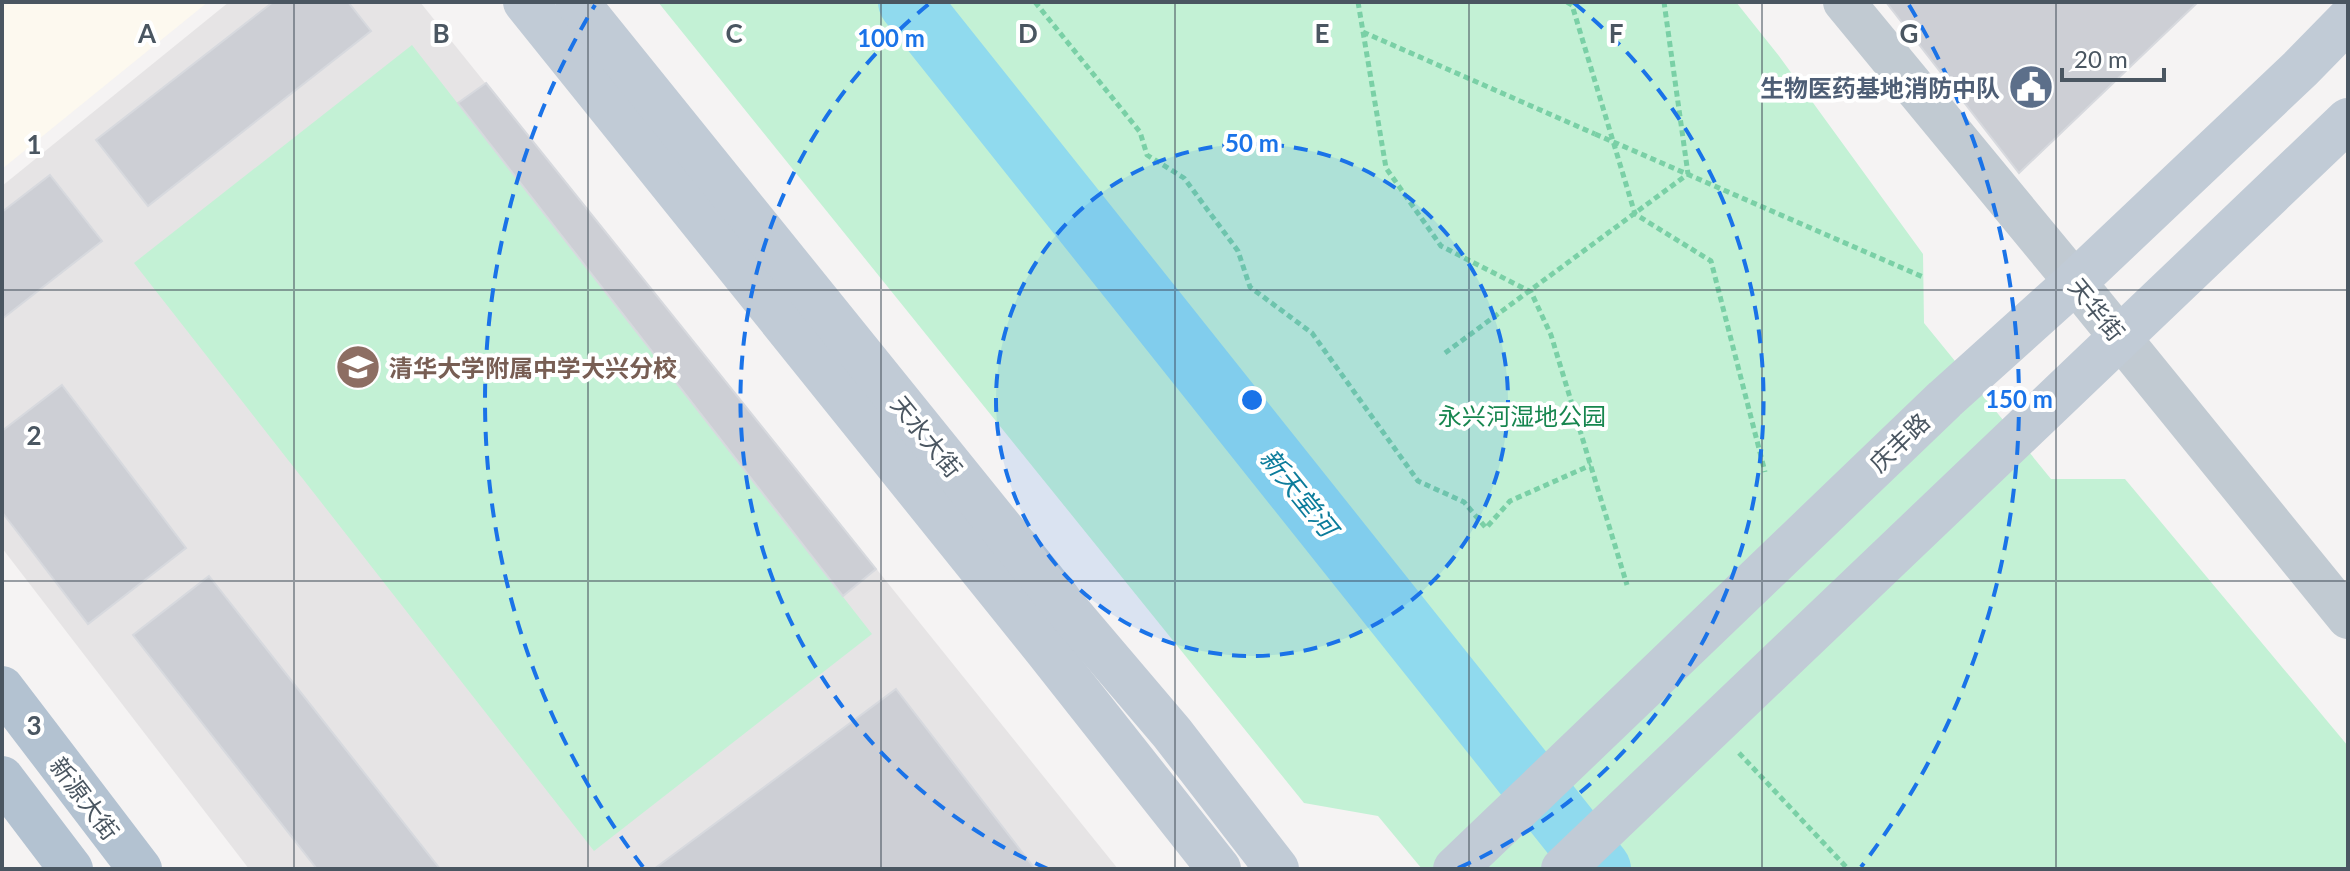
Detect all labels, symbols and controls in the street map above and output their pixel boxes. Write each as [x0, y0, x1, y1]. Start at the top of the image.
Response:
text: A [137, 17, 157, 49]
text: B [432, 17, 450, 49]
text: C [725, 17, 743, 49]
text: D [1018, 17, 1038, 49]
text: E [1315, 17, 1329, 49]
text: F [1609, 17, 1623, 49]
text: G [1900, 17, 1918, 49]
text: 100 m [857, 23, 925, 52]
scale bar [2062, 32, 2164, 82]
text: 20 m [2074, 44, 2128, 73]
public building icon: 生物医药基地消防中队 [2007, 63, 2055, 111]
place label: 生物医药基地消防中队 [1760, 73, 2000, 102]
text: 1 [26, 128, 42, 160]
text: 50 m [1225, 128, 1279, 157]
street label: 天华街 [2063, 272, 2131, 346]
school or university icon: 清华大学附属中学大兴分校 [334, 343, 382, 391]
place label: 清华大学附属中学大兴分校 [389, 353, 677, 382]
text: 150 m [1985, 384, 2053, 413]
centre of rings [1238, 386, 1266, 414]
street label: 天水大街 [886, 390, 968, 482]
park label: 永兴河湿地公园 [1438, 401, 1606, 430]
street label: 庆丰路 [1863, 407, 1935, 477]
text: 2 [26, 419, 42, 451]
water label: 新天堂河 [1254, 442, 1347, 546]
text: 3 [26, 709, 42, 741]
street label: 新源大街 [45, 751, 125, 845]

